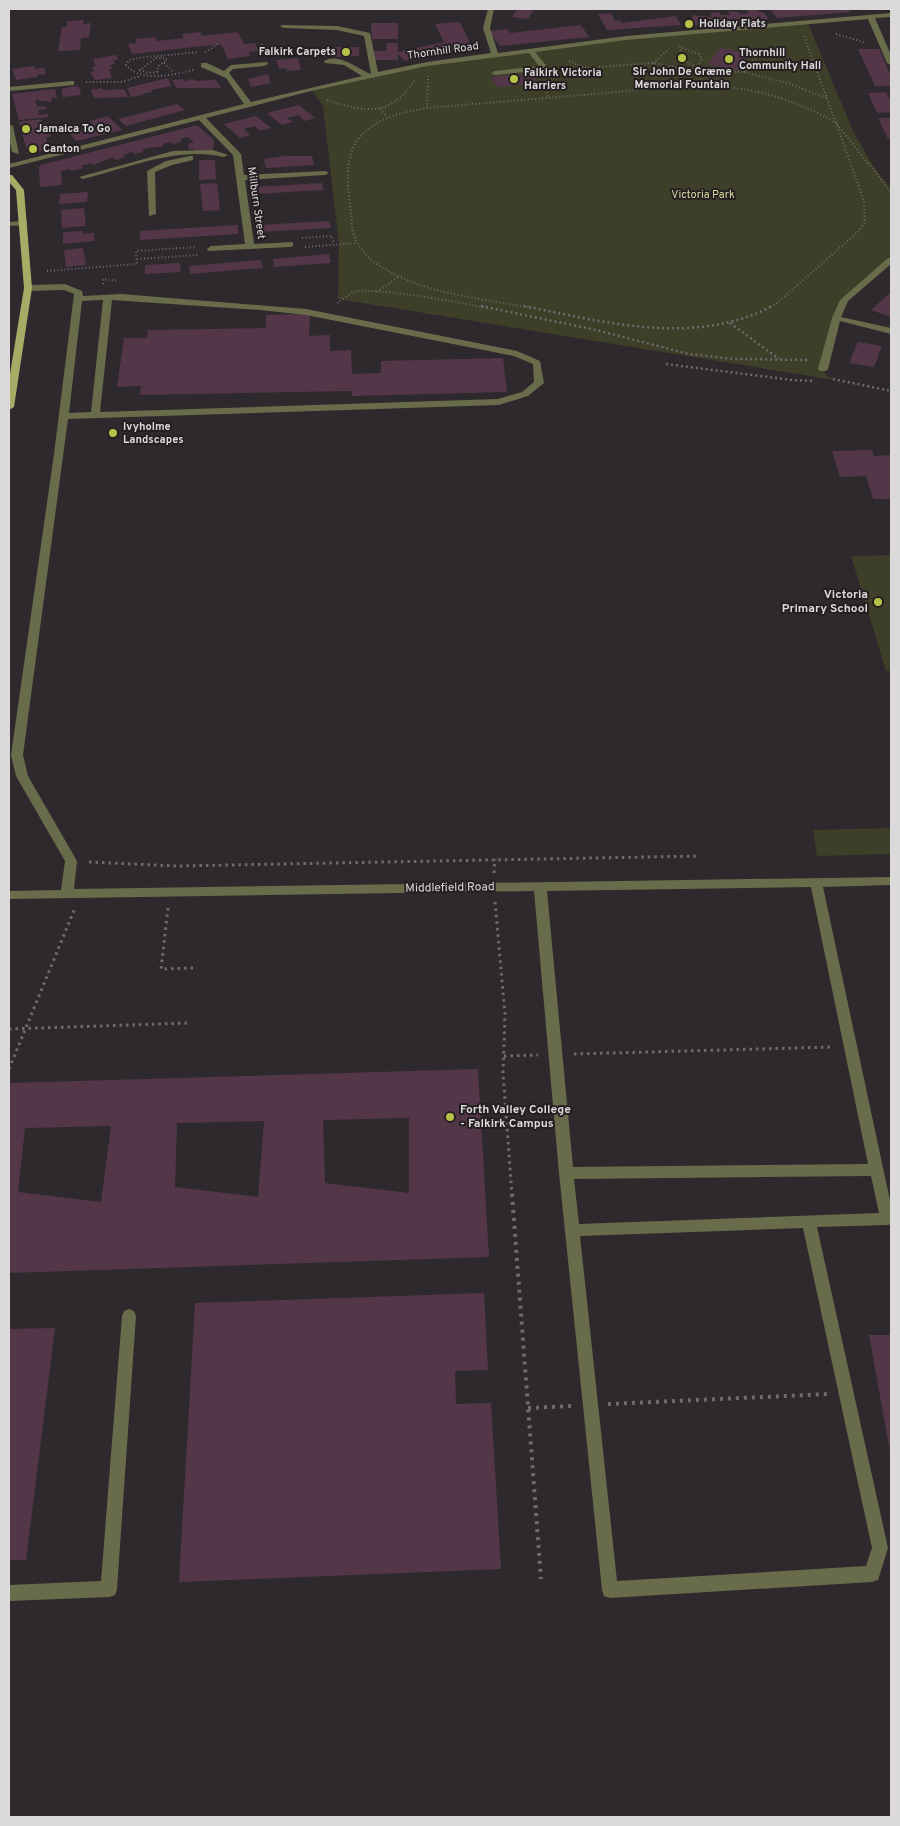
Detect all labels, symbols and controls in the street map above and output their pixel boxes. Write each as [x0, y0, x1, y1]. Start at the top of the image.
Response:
place label: Holiday Flats [699, 17, 766, 31]
marker: Holiday Flats [683, 18, 695, 30]
street label: Thornhill Road [406, 39, 480, 63]
place label: Falkirk Carpets [259, 45, 336, 59]
marker: Falkirk Carpets [340, 46, 352, 58]
place label: Thornhill Community Hall [739, 46, 821, 73]
marker: Sir John De Græme Memorial Fountain [676, 52, 688, 64]
marker: Thornhill Community Hall [723, 53, 735, 65]
place label: Sir John De Græme Memorial Fountain [632, 65, 732, 92]
place label: Falkirk Victoria Harriers [524, 66, 602, 93]
marker: Falkirk Victoria Harriers [508, 73, 520, 85]
place label: Jamaica To Go [36, 122, 110, 136]
marker: Jamaica To Go [20, 123, 32, 135]
place label: Canton [43, 142, 79, 156]
marker: Canton [27, 143, 39, 155]
street label: Millburn Street [244, 166, 268, 240]
park label: Victoria Park [671, 188, 735, 202]
place label: Ivyholme Landscapes [123, 420, 184, 447]
marker: Ivyholme Landscapes [107, 427, 119, 439]
place label: Victoria Primary School [782, 587, 868, 617]
marker: Victoria Primary School [872, 596, 884, 608]
street label: Middlefield Road [405, 879, 495, 897]
place label: Forth Valley College - Falkirk Campus [460, 1102, 571, 1132]
marker: Forth Valley College - Falkirk Campus [444, 1111, 456, 1123]

